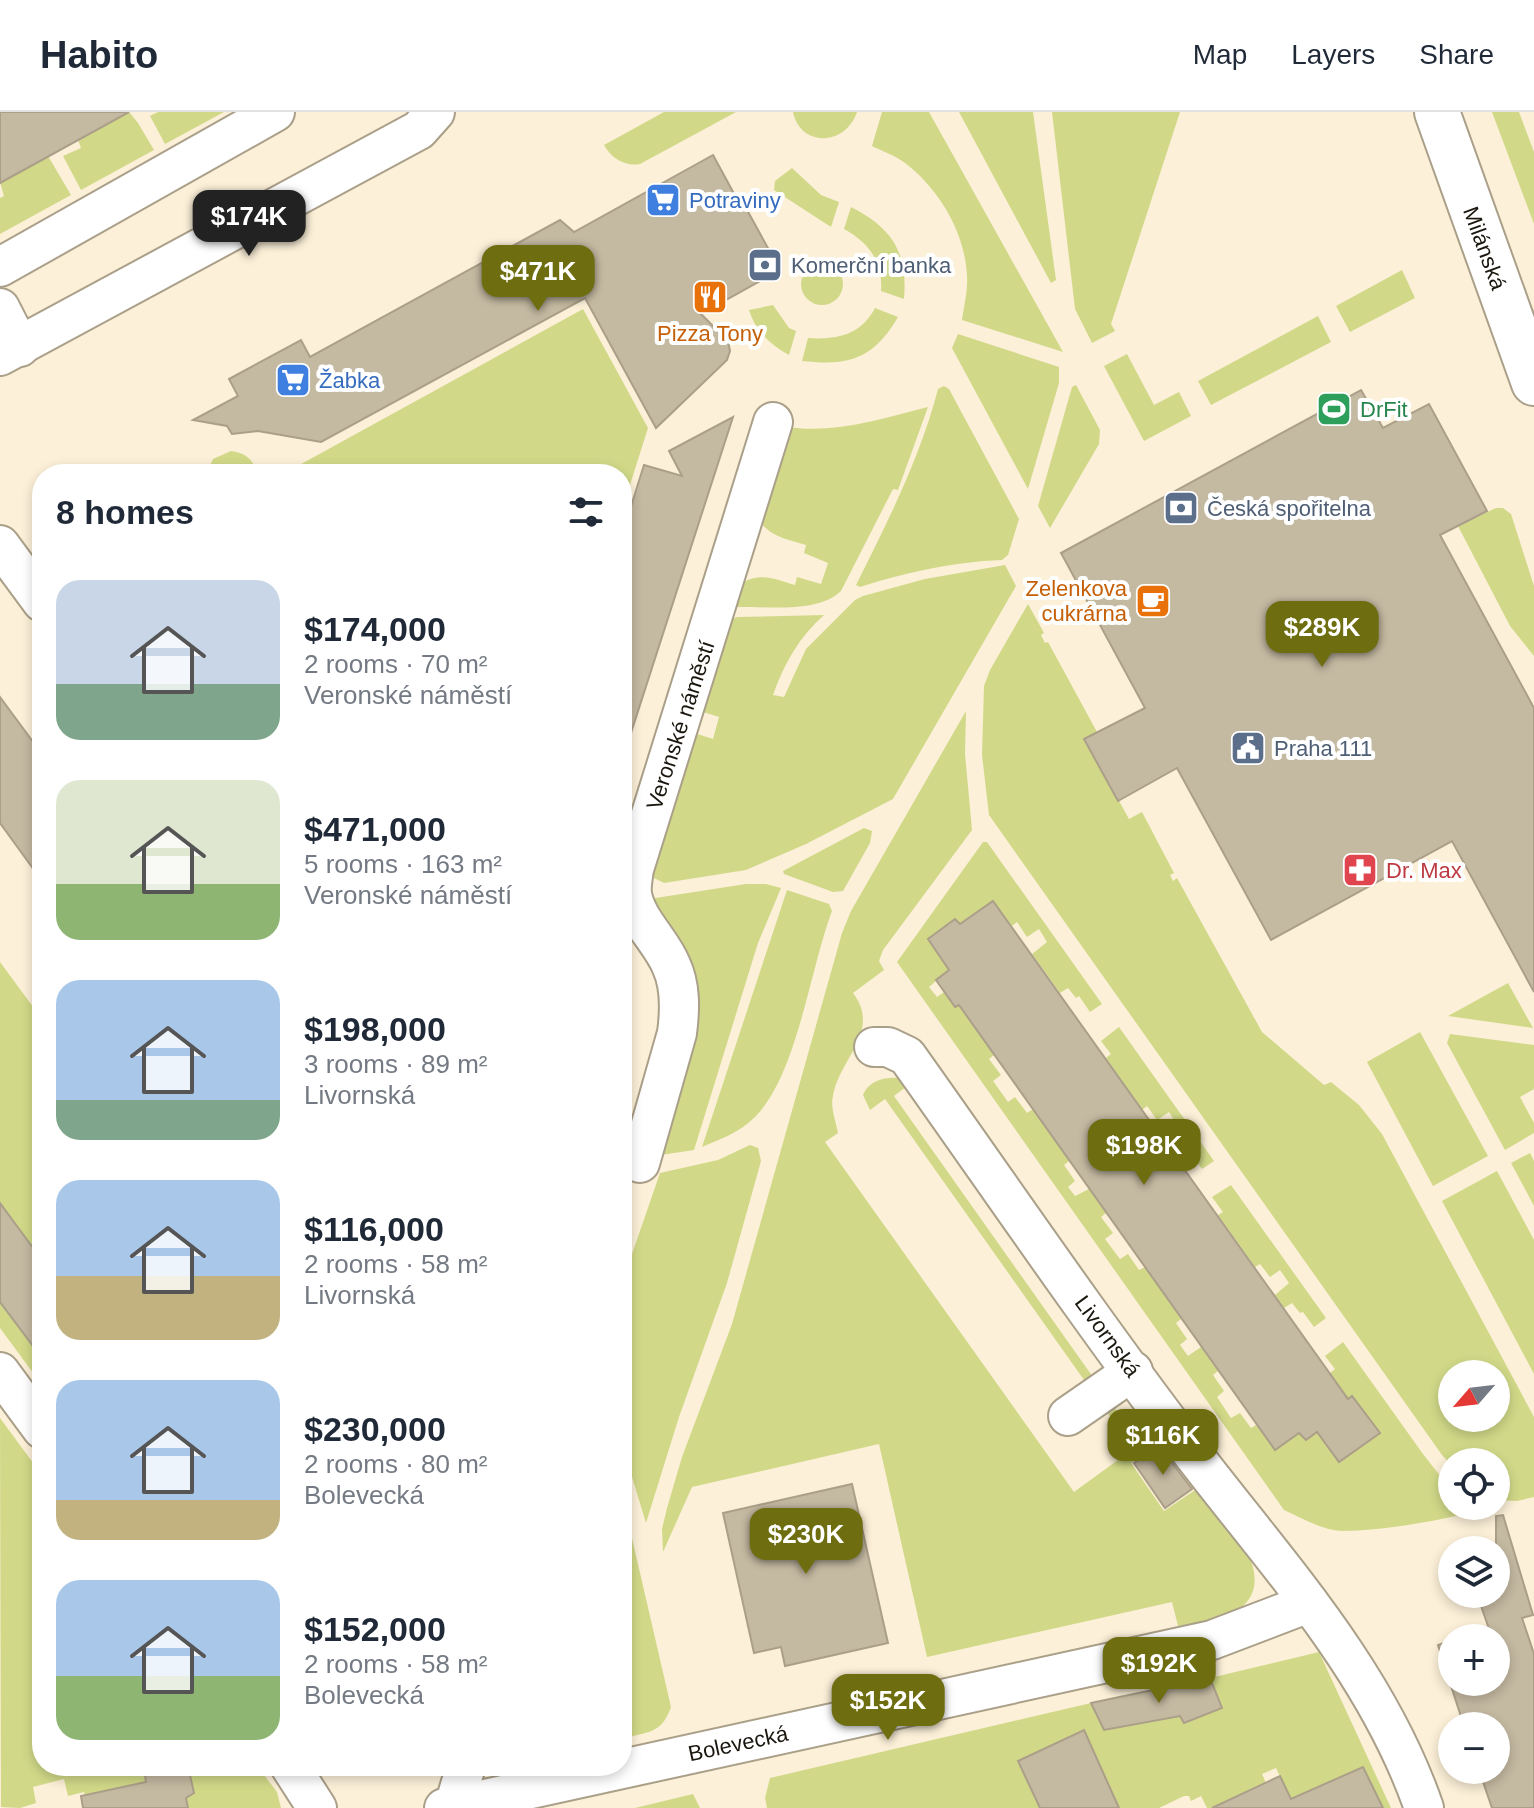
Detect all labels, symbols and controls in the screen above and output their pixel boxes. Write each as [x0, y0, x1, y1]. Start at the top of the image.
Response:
text: Habito [40, 34, 158, 76]
text: Map [1193, 39, 1247, 70]
text: Layers [1291, 39, 1375, 70]
text: Share [1419, 39, 1494, 70]
supermarket icon: Potraviny [644, 181, 682, 219]
place label: Potraviny [689, 188, 781, 213]
pin: $174K [193, 190, 305, 258]
text: $174K [211, 201, 287, 231]
street label: Milánská [1458, 203, 1511, 294]
pin: $471K [482, 245, 594, 313]
bank icon: Komerční banka [746, 246, 784, 284]
place label: Komerční banka [791, 253, 952, 278]
text: $471K [500, 256, 576, 286]
restaurant icon: Pizza Tony [691, 278, 729, 316]
place label: Pizza Tony [657, 321, 763, 346]
supermarket icon: Žabka [274, 361, 312, 399]
place label: Žabka [319, 368, 381, 393]
sports icon: DrFit [1315, 390, 1353, 428]
place label: DrFit [1360, 397, 1408, 422]
bank icon: Česká spořitelna [1162, 489, 1200, 527]
icon: filters [564, 490, 608, 534]
text: 8 homes [56, 493, 194, 531]
place label: Česká spořitelna [1207, 496, 1372, 521]
place label: Zelenkova cukrárna [1025, 576, 1128, 626]
cafe icon: Zelenkova cukrárna [1134, 582, 1172, 620]
pin: $289K [1266, 601, 1378, 669]
text: $174,000 [304, 610, 446, 648]
icon: home [120, 612, 216, 708]
text: $289K [1284, 612, 1360, 642]
street label: Veronské náměstí [641, 638, 720, 813]
text: 2 rooms · 70 m² [304, 649, 488, 679]
text: Veronské náměstí [304, 680, 512, 710]
public building icon: Praha 111 [1229, 729, 1267, 767]
place label: Praha 111 [1274, 736, 1372, 761]
text: $471,000 [304, 810, 446, 848]
icon: home [120, 812, 216, 908]
text: 5 rooms · 163 m² [304, 849, 502, 879]
pharmacy icon: Dr. Max [1341, 851, 1379, 889]
place label: Dr. Max [1386, 858, 1462, 883]
text: Veronské náměstí [304, 880, 512, 910]
text: $198,000 [304, 1010, 446, 1048]
icon: home [120, 1012, 216, 1108]
text: 3 rooms · 89 m² [304, 1049, 488, 1079]
text: Livornská [304, 1080, 415, 1110]
pin: $198K [1088, 1119, 1200, 1187]
text: $198K [1106, 1130, 1182, 1160]
text: $116,000 [304, 1210, 444, 1248]
icon: home [120, 1212, 216, 1308]
text: 2 rooms · 58 m² [304, 1249, 488, 1279]
text: Livornská [304, 1280, 415, 1310]
street label: Livornská [1070, 1291, 1146, 1382]
north arrow [1438, 1360, 1510, 1432]
map controls [1438, 1360, 1510, 1784]
pin: $116K [1107, 1409, 1219, 1477]
text: $230,000 [304, 1410, 446, 1448]
icon: home [120, 1412, 216, 1508]
text: $116K [1125, 1420, 1201, 1450]
button: locate [1438, 1448, 1510, 1520]
text: 2 rooms · 80 m² [304, 1449, 488, 1479]
text: Bolevecká [304, 1480, 424, 1510]
pin: $230K [750, 1508, 862, 1576]
text: $230K [768, 1519, 844, 1549]
button: layers [1438, 1536, 1510, 1608]
text: $152,000 [304, 1610, 446, 1648]
icon: home [120, 1612, 216, 1708]
button: + [1438, 1624, 1510, 1696]
pin: $192K [1103, 1637, 1215, 1705]
text: $192K [1121, 1648, 1197, 1678]
text: 2 rooms · 58 m² [304, 1649, 488, 1679]
pin: $152K [832, 1674, 944, 1742]
text: Bolevecká [304, 1680, 424, 1710]
text: $152K [850, 1685, 926, 1715]
button: − [1438, 1712, 1510, 1784]
street label: Bolevecká [686, 1721, 791, 1766]

